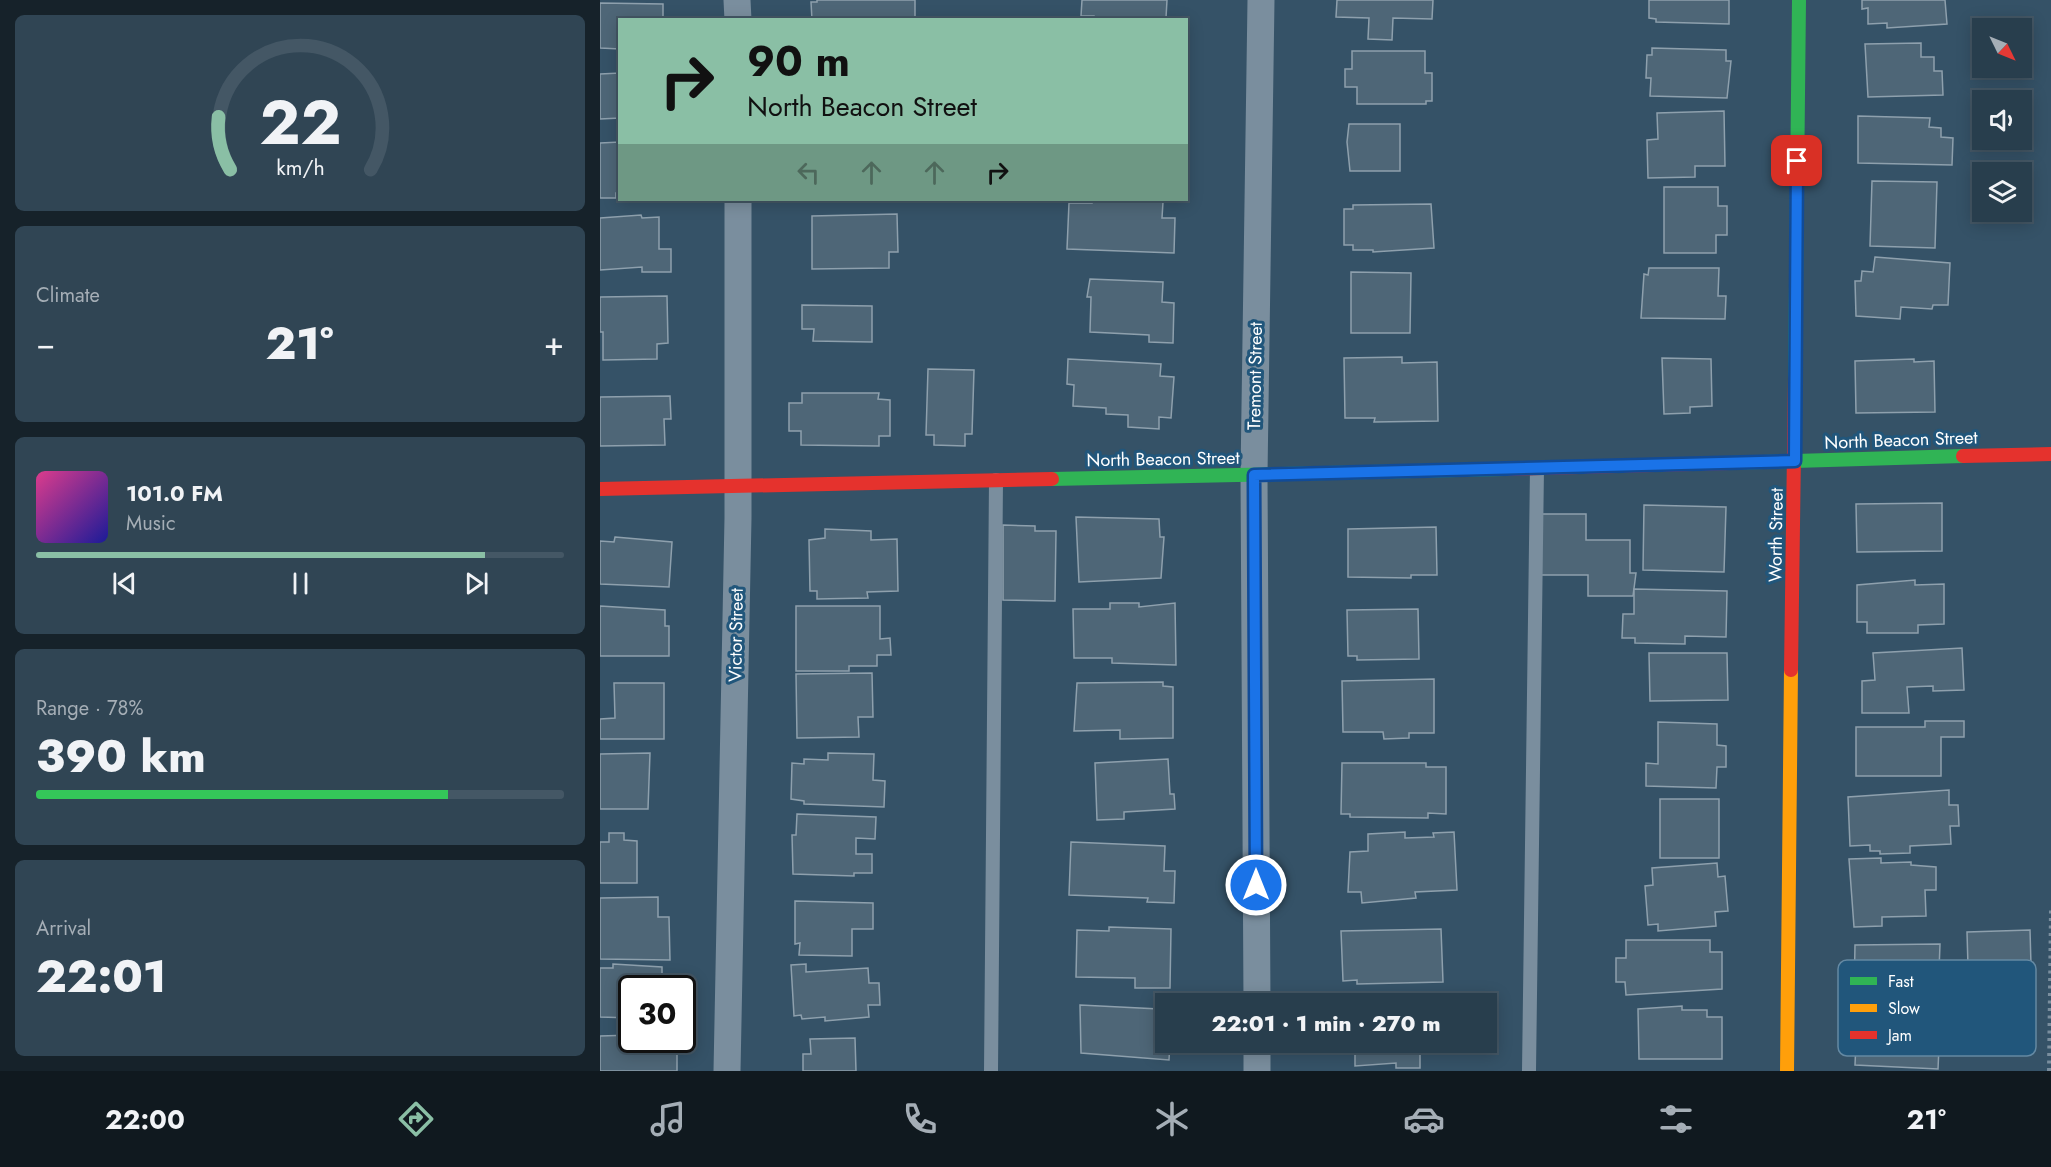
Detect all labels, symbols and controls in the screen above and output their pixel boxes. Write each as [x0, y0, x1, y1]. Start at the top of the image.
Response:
north arrow [1972, 18, 2032, 78]
map controls [1972, 18, 2032, 222]
text: 90 m [747, 31, 850, 92]
icon: right [648, 42, 726, 120]
text: 22 [259, 77, 341, 167]
text: North Beacon Street [747, 87, 977, 126]
button: sound [1972, 90, 2032, 150]
pin [1771, 135, 1822, 186]
icon: arrive [1780, 144, 1813, 177]
text: km/h [276, 152, 324, 183]
icon: left [792, 156, 825, 189]
icon: ahead [855, 156, 888, 189]
icon: ahead [918, 156, 951, 189]
icon: right [981, 156, 1014, 189]
button: layers [1972, 162, 2032, 222]
text: Climate [36, 281, 100, 310]
text: 21° [266, 311, 334, 376]
text: − [36, 320, 55, 367]
text: + [544, 320, 564, 367]
street label: Tremont Street [1241, 321, 1269, 430]
street label: North Beacon Street [1824, 424, 1979, 456]
street label: North Beacon Street [1086, 445, 1241, 473]
text: 101.0 FM [126, 477, 223, 509]
street label: Worth Street [1762, 487, 1790, 582]
text: Music [126, 509, 176, 538]
icon: previous [108, 567, 141, 600]
icon: pause [284, 567, 317, 600]
icon: next [460, 567, 493, 600]
street label: Victor Street [722, 587, 750, 682]
text: Range · 78% [36, 694, 143, 723]
text: 390 km [36, 724, 206, 789]
position arrow [1224, 853, 1288, 917]
text: Arrival [36, 914, 91, 943]
text: 22:01 [36, 944, 167, 1009]
legend [1838, 960, 2036, 1056]
text: Fast [1888, 970, 1914, 993]
speed limit sign: 30 [618, 975, 696, 1053]
text: Slow [1888, 997, 1920, 1020]
text: 22:01 · 1 min · 270 m [1211, 1007, 1441, 1039]
text: Jam [1886, 1024, 1912, 1047]
icon: directions [395, 1098, 437, 1140]
icon: music [647, 1098, 689, 1140]
icon: phone [899, 1098, 941, 1140]
icon: climate [1151, 1098, 1193, 1140]
icon: car [1403, 1098, 1445, 1140]
icon: filters [1655, 1098, 1697, 1140]
text: 22:00 [105, 1100, 185, 1139]
text: 21° [1907, 1100, 1946, 1139]

